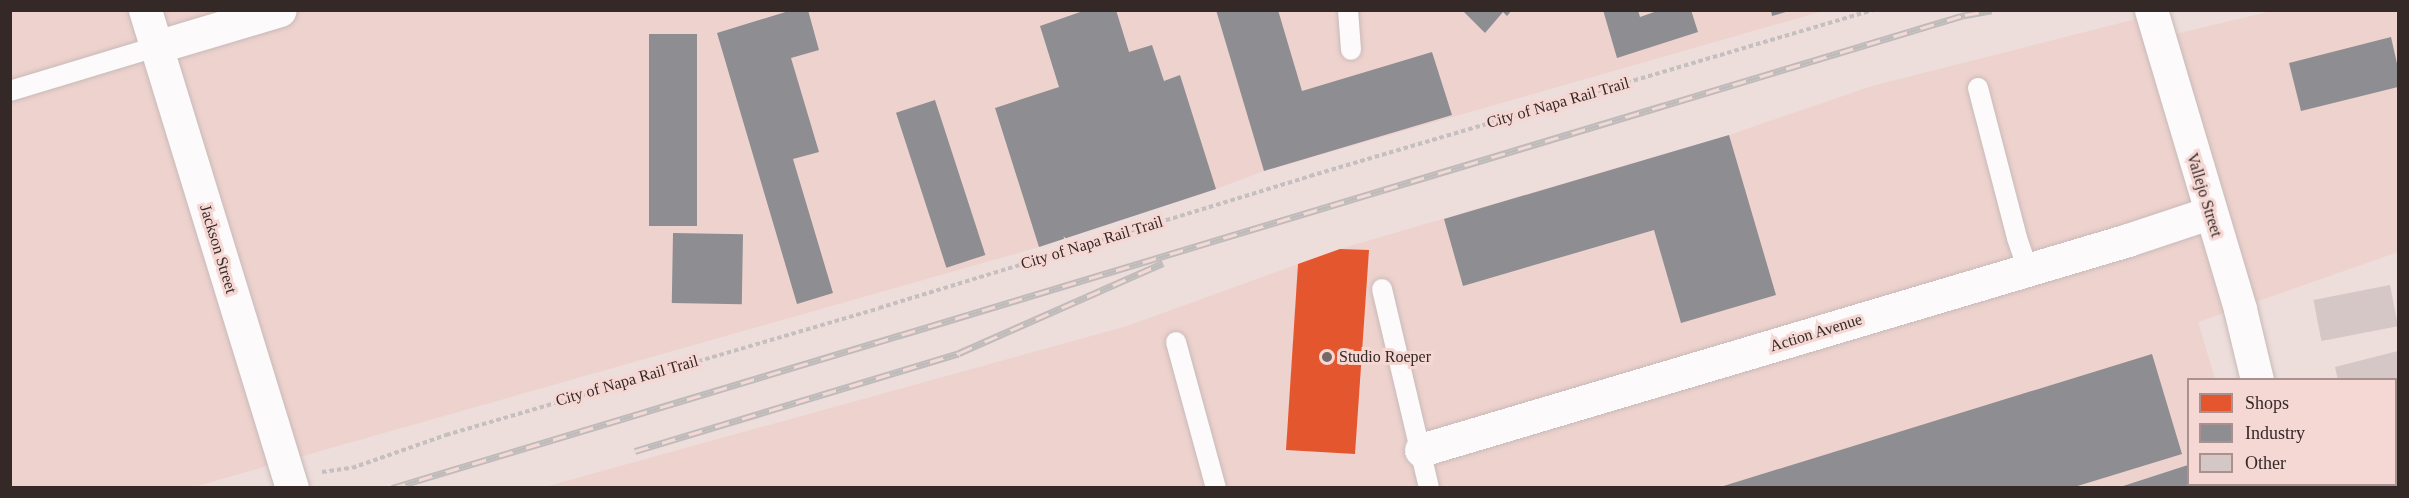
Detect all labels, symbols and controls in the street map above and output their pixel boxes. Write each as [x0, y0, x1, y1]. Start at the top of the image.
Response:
street label: City of Napa Rail Trail [1484, 73, 1632, 133]
street label: Vallejo Street [2182, 151, 2226, 239]
street label: Jackson Street [195, 202, 241, 296]
street label: City of Napa Rail Trail [1019, 212, 1165, 274]
street label: Action Avenue [1767, 310, 1865, 356]
place label: Studio Roeper [1339, 347, 1431, 367]
marker: Studio Roeper [1320, 350, 1334, 364]
street label: City of Napa Rail Trail [553, 351, 701, 411]
legend [2187, 378, 2397, 486]
text: Shops [2245, 393, 2289, 413]
text: Industry [2245, 423, 2305, 443]
text: Other [2245, 453, 2286, 473]

